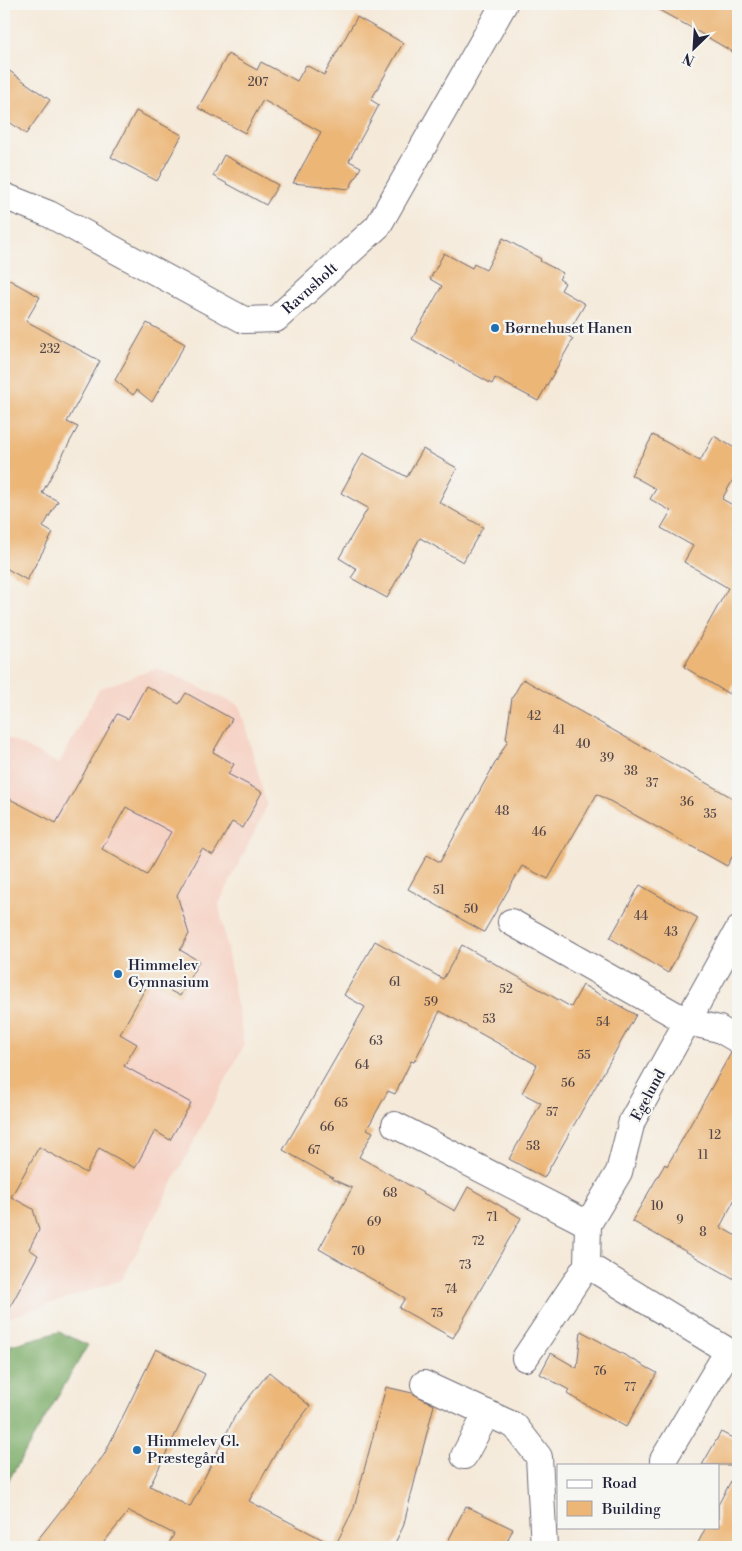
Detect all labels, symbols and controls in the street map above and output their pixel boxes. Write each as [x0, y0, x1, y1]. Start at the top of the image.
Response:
north arrow [670, 22, 720, 72]
text: N [680, 48, 698, 69]
house number: 207 [248, 75, 268, 90]
street label: Ravnsholt [278, 258, 342, 319]
place label: Børnehuset Hanen [504, 319, 632, 338]
marker: Børnehuset Hanen [489, 322, 501, 334]
house number: 232 [40, 342, 60, 357]
house number: 42 [527, 709, 541, 724]
house number: 41 [553, 723, 566, 738]
house number: 40 [575, 737, 591, 752]
house number: 39 [600, 751, 614, 766]
house number: 38 [624, 764, 638, 779]
house number: 37 [646, 776, 658, 791]
house number: 36 [680, 795, 694, 810]
house number: 48 [495, 804, 509, 819]
house number: 35 [703, 807, 717, 822]
house number: 46 [532, 825, 546, 840]
house number: 51 [433, 883, 446, 898]
house number: 50 [464, 902, 478, 917]
house number: 44 [634, 909, 648, 924]
house number: 43 [664, 925, 678, 940]
place label: Himmelev Gymnasium [128, 956, 209, 992]
marker: Himmelev Gymnasium [112, 968, 124, 980]
house number: 61 [389, 975, 402, 990]
house number: 52 [499, 982, 513, 997]
house number: 59 [424, 995, 438, 1010]
house number: 53 [482, 1012, 496, 1027]
house number: 54 [596, 1015, 610, 1030]
house number: 63 [369, 1034, 383, 1049]
house number: 55 [577, 1048, 591, 1063]
house number: 64 [355, 1058, 369, 1073]
street label: Egelund [627, 1066, 670, 1124]
house number: 56 [561, 1076, 575, 1091]
house number: 65 [334, 1096, 348, 1111]
house number: 57 [546, 1105, 558, 1120]
house number: 66 [320, 1120, 334, 1135]
house number: 12 [709, 1128, 721, 1143]
house number: 58 [526, 1139, 540, 1154]
house number: 67 [308, 1143, 320, 1158]
house number: 11 [698, 1148, 709, 1163]
house number: 68 [383, 1186, 397, 1201]
house number: 10 [651, 1199, 663, 1214]
house number: 71 [486, 1210, 499, 1225]
house number: 9 [676, 1213, 684, 1228]
house number: 69 [367, 1215, 381, 1230]
house number: 8 [699, 1225, 707, 1240]
house number: 72 [472, 1234, 485, 1249]
house number: 70 [351, 1244, 365, 1259]
house number: 73 [459, 1258, 472, 1273]
house number: 74 [445, 1282, 457, 1297]
house number: 75 [431, 1306, 444, 1321]
house number: 76 [594, 1364, 606, 1379]
house number: 77 [624, 1380, 636, 1395]
place label: Himmelev Gl. Præstegård [147, 1432, 239, 1468]
marker: Himmelev Gl. Præstegård [131, 1444, 143, 1456]
legend [557, 1464, 720, 1528]
text: Road [602, 1474, 637, 1493]
text: Building [601, 1500, 661, 1519]

